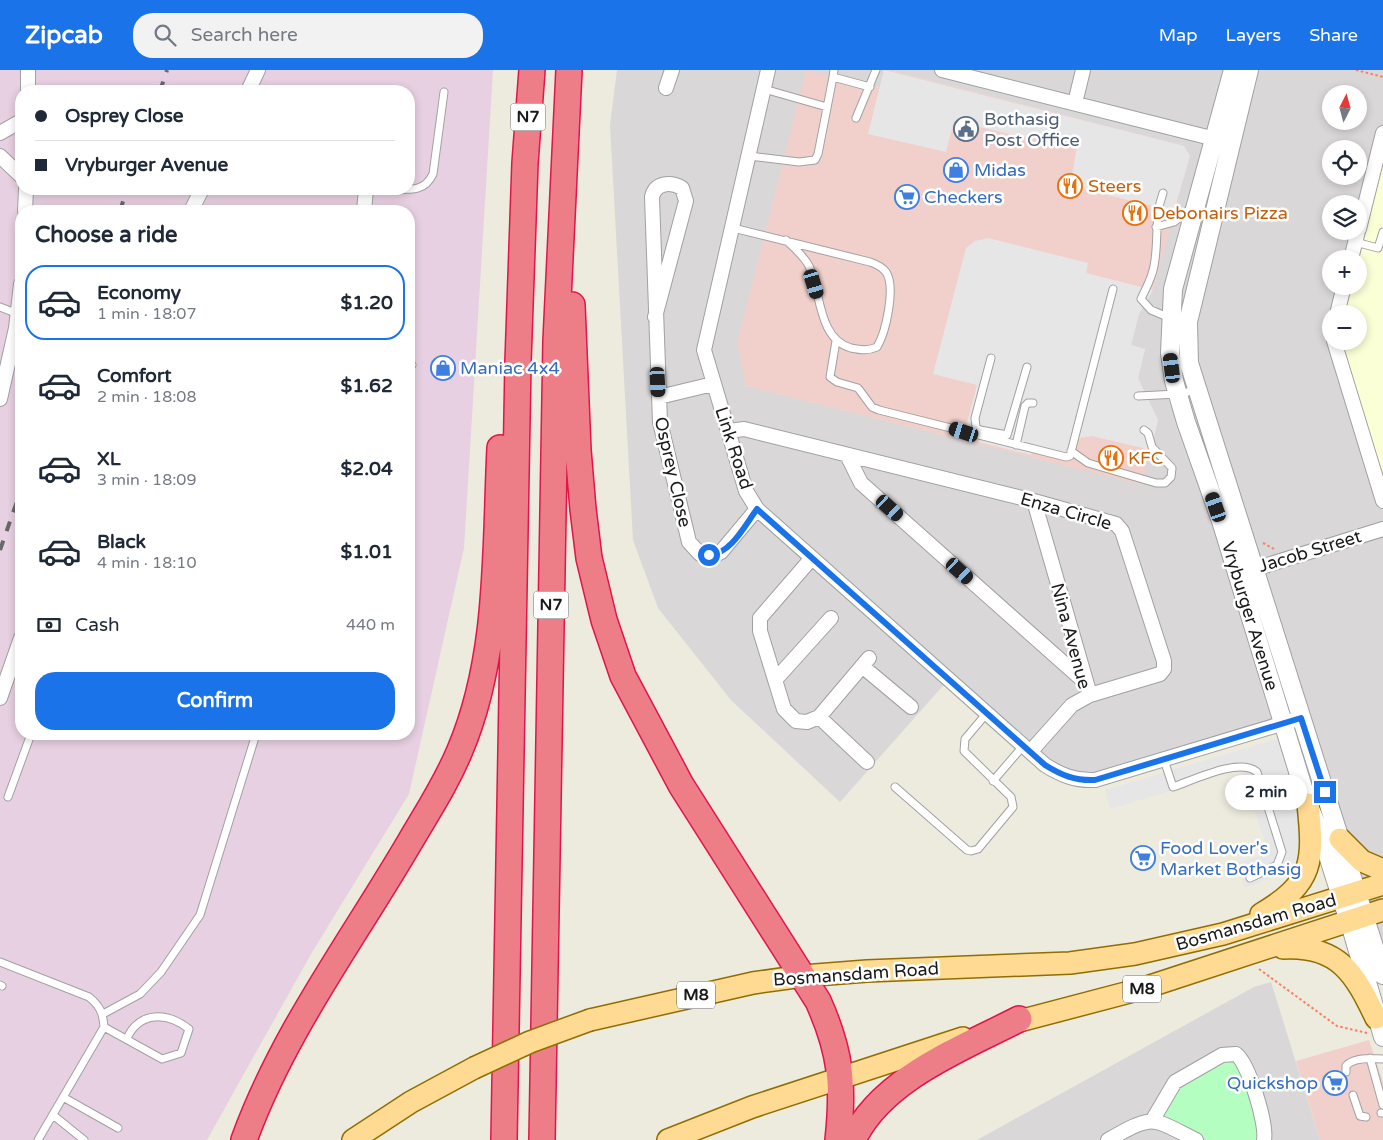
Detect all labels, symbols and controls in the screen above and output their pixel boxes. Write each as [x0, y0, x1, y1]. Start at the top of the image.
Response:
search box [133, 13, 483, 58]
text: Zipcab [25, 21, 103, 50]
icon: search [151, 21, 179, 49]
text: Search here [191, 24, 298, 46]
text: Map [1159, 24, 1198, 46]
text: Layers [1226, 24, 1281, 46]
text: Share [1309, 24, 1358, 46]
north arrow [1322, 85, 1368, 130]
map controls [1322, 85, 1367, 350]
road number: N7 [510, 104, 546, 131]
text: Osprey Close [65, 105, 184, 127]
place label: Bothasig Post Office [984, 108, 1080, 151]
public building icon: Bothasig Post Office [953, 116, 979, 142]
button: locate [1322, 140, 1367, 185]
text: Vryburger Avenue [65, 154, 228, 176]
shop icon: Midas [943, 157, 969, 183]
place label: Midas [974, 159, 1026, 181]
restaurant icon: Steers [1057, 173, 1083, 199]
place label: Steers [1088, 175, 1141, 197]
supermarket icon: Checkers [894, 184, 920, 210]
place label: Checkers [924, 186, 1003, 208]
button: layers [1322, 195, 1367, 240]
restaurant icon: Debonairs Pizza [1122, 200, 1148, 226]
place label: Debonairs Pizza [1152, 202, 1288, 224]
text: Choose a ride [35, 222, 178, 248]
button: + [1322, 250, 1367, 295]
car [802, 267, 825, 301]
icon: car [37, 280, 82, 325]
text: Economy [97, 282, 181, 304]
text: $1.20 [341, 292, 393, 314]
text: 1 min · 18:07 [97, 304, 196, 324]
button: − [1322, 305, 1367, 350]
car [1162, 352, 1181, 384]
shop icon: Maniac 4x4 [430, 355, 456, 381]
place label: Maniac 4x4 [460, 357, 560, 379]
icon: car [37, 363, 82, 408]
text: Comfort [97, 365, 171, 387]
car [649, 367, 666, 397]
text: $1.62 [341, 375, 393, 397]
text: 2 min · 18:08 [97, 387, 196, 407]
street label: Link Road [710, 404, 758, 492]
street label: Osprey Close [650, 415, 696, 529]
car [947, 420, 980, 444]
restaurant icon: KFC [1098, 445, 1124, 471]
icon: car [37, 446, 82, 491]
place label: KFC [1128, 447, 1163, 469]
text: XL [97, 448, 121, 470]
text: $2.04 [341, 458, 393, 480]
text: 3 min · 18:09 [97, 470, 196, 490]
street label: Enza Circle [1018, 487, 1114, 535]
car [1204, 490, 1227, 524]
car [873, 492, 906, 524]
street label: Jacob Street [1256, 525, 1364, 577]
icon: car [37, 529, 82, 574]
text: Black [97, 531, 146, 553]
street label: Vryburger Avenue [1217, 539, 1283, 693]
text: $1.01 [341, 541, 393, 563]
route start [698, 544, 720, 566]
text: 4 min · 18:10 [97, 553, 196, 573]
car [943, 555, 976, 587]
street label: Nina Avenue [1046, 581, 1096, 691]
road number: N7 [534, 592, 568, 618]
icon: cash [35, 611, 63, 639]
text: Cash [75, 614, 120, 636]
text: 440 m [346, 615, 395, 635]
button: Confirm [35, 672, 395, 730]
callout: 2 min [1225, 774, 1308, 810]
route end [1314, 781, 1336, 803]
text: 2 min [1245, 782, 1287, 802]
place label: Food Lover's Market Bothasig [1160, 837, 1301, 880]
supermarket icon: Food Lover's Market Bothasig [1130, 845, 1156, 871]
street label: Bosmansdam Road [1173, 889, 1339, 955]
street label: Bosmansdam Road [772, 957, 940, 991]
road number: M8 [1123, 976, 1161, 1002]
road number: M8 [677, 982, 715, 1008]
supermarket icon: Quickshop [1322, 1070, 1348, 1096]
place label: Quickshop [1227, 1072, 1318, 1094]

